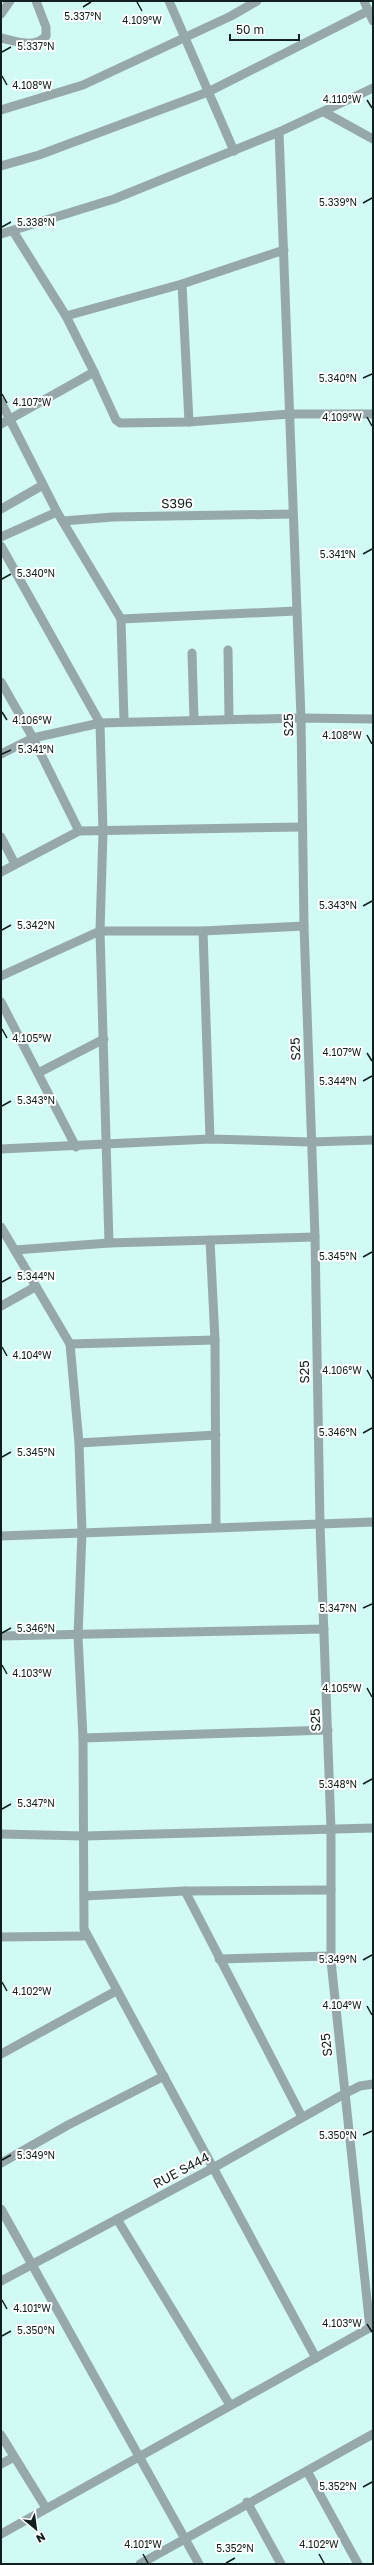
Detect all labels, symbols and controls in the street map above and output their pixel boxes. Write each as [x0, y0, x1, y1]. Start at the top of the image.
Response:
text: 5.337°N [64, 10, 102, 22]
text: 4.109°W [122, 14, 162, 26]
scale bar [230, 16, 299, 42]
text: 50 m [236, 22, 264, 37]
text: 5.337°N [17, 40, 55, 52]
text: 4.108°W [12, 79, 52, 91]
text: 4.110°W [323, 93, 362, 105]
text: 5.339°N [319, 196, 357, 208]
text: 5.338°N [17, 216, 55, 228]
text: 5.340°N [319, 372, 357, 384]
text: 4.107°W [13, 396, 52, 408]
text: 4.109°W [322, 411, 362, 423]
street label: S396 [161, 495, 193, 511]
text: 5.341°N [320, 548, 356, 560]
text: 5.340°N [17, 567, 55, 579]
street label: S25 [280, 713, 296, 737]
text: 4.106°W [12, 714, 52, 726]
text: 4.108°W [322, 729, 362, 741]
text: 5.341°N [18, 743, 54, 755]
text: 5.343°N [319, 899, 357, 911]
text: 5.342°N [17, 919, 55, 931]
text: 4.105°W [12, 1032, 52, 1044]
street label: S25 [287, 1037, 303, 1061]
text: 4.107°W [323, 1046, 362, 1058]
text: 5.344°N [319, 1075, 357, 1087]
text: 5.343°N [17, 1094, 55, 1106]
text: 5.345°N [319, 1250, 357, 1262]
text: 5.344°N [17, 1270, 55, 1282]
text: 4.104°W [12, 1349, 52, 1361]
street label: S25 [296, 1360, 312, 1384]
text: 4.106°W [322, 1364, 362, 1376]
text: 5.346°N [319, 1426, 357, 1438]
text: 5.345°N [17, 1446, 55, 1458]
text: 5.347°N [319, 1602, 357, 1614]
text: 5.346°N [17, 1622, 55, 1634]
text: 4.103°W [12, 1667, 52, 1679]
text: 4.105°W [322, 1682, 362, 1694]
street label: S25 [307, 1708, 323, 1732]
text: 5.348°N [319, 1778, 357, 1790]
text: 5.347°N [17, 1797, 55, 1809]
text: 5.349°N [319, 1953, 357, 1965]
text: 4.102°W [12, 1985, 52, 1997]
text: 4.104°W [322, 1999, 362, 2011]
street label: S25 [317, 2033, 335, 2057]
text: 5.350°N [319, 2129, 357, 2141]
street label: RUE S444 [150, 2148, 212, 2191]
text: 5.349°N [17, 2149, 55, 2161]
text: 4.101°W [13, 2302, 51, 2314]
text: 4.103°W [322, 2317, 362, 2329]
text: 5.350°N [17, 2324, 55, 2336]
text: 5.352°N [319, 2480, 357, 2492]
north arrow [16, 2509, 56, 2549]
text: N [34, 2530, 48, 2546]
text: 4.101°W [124, 2538, 162, 2550]
text: 4.102°W [299, 2538, 339, 2550]
text: 5.352°N [216, 2542, 254, 2554]

